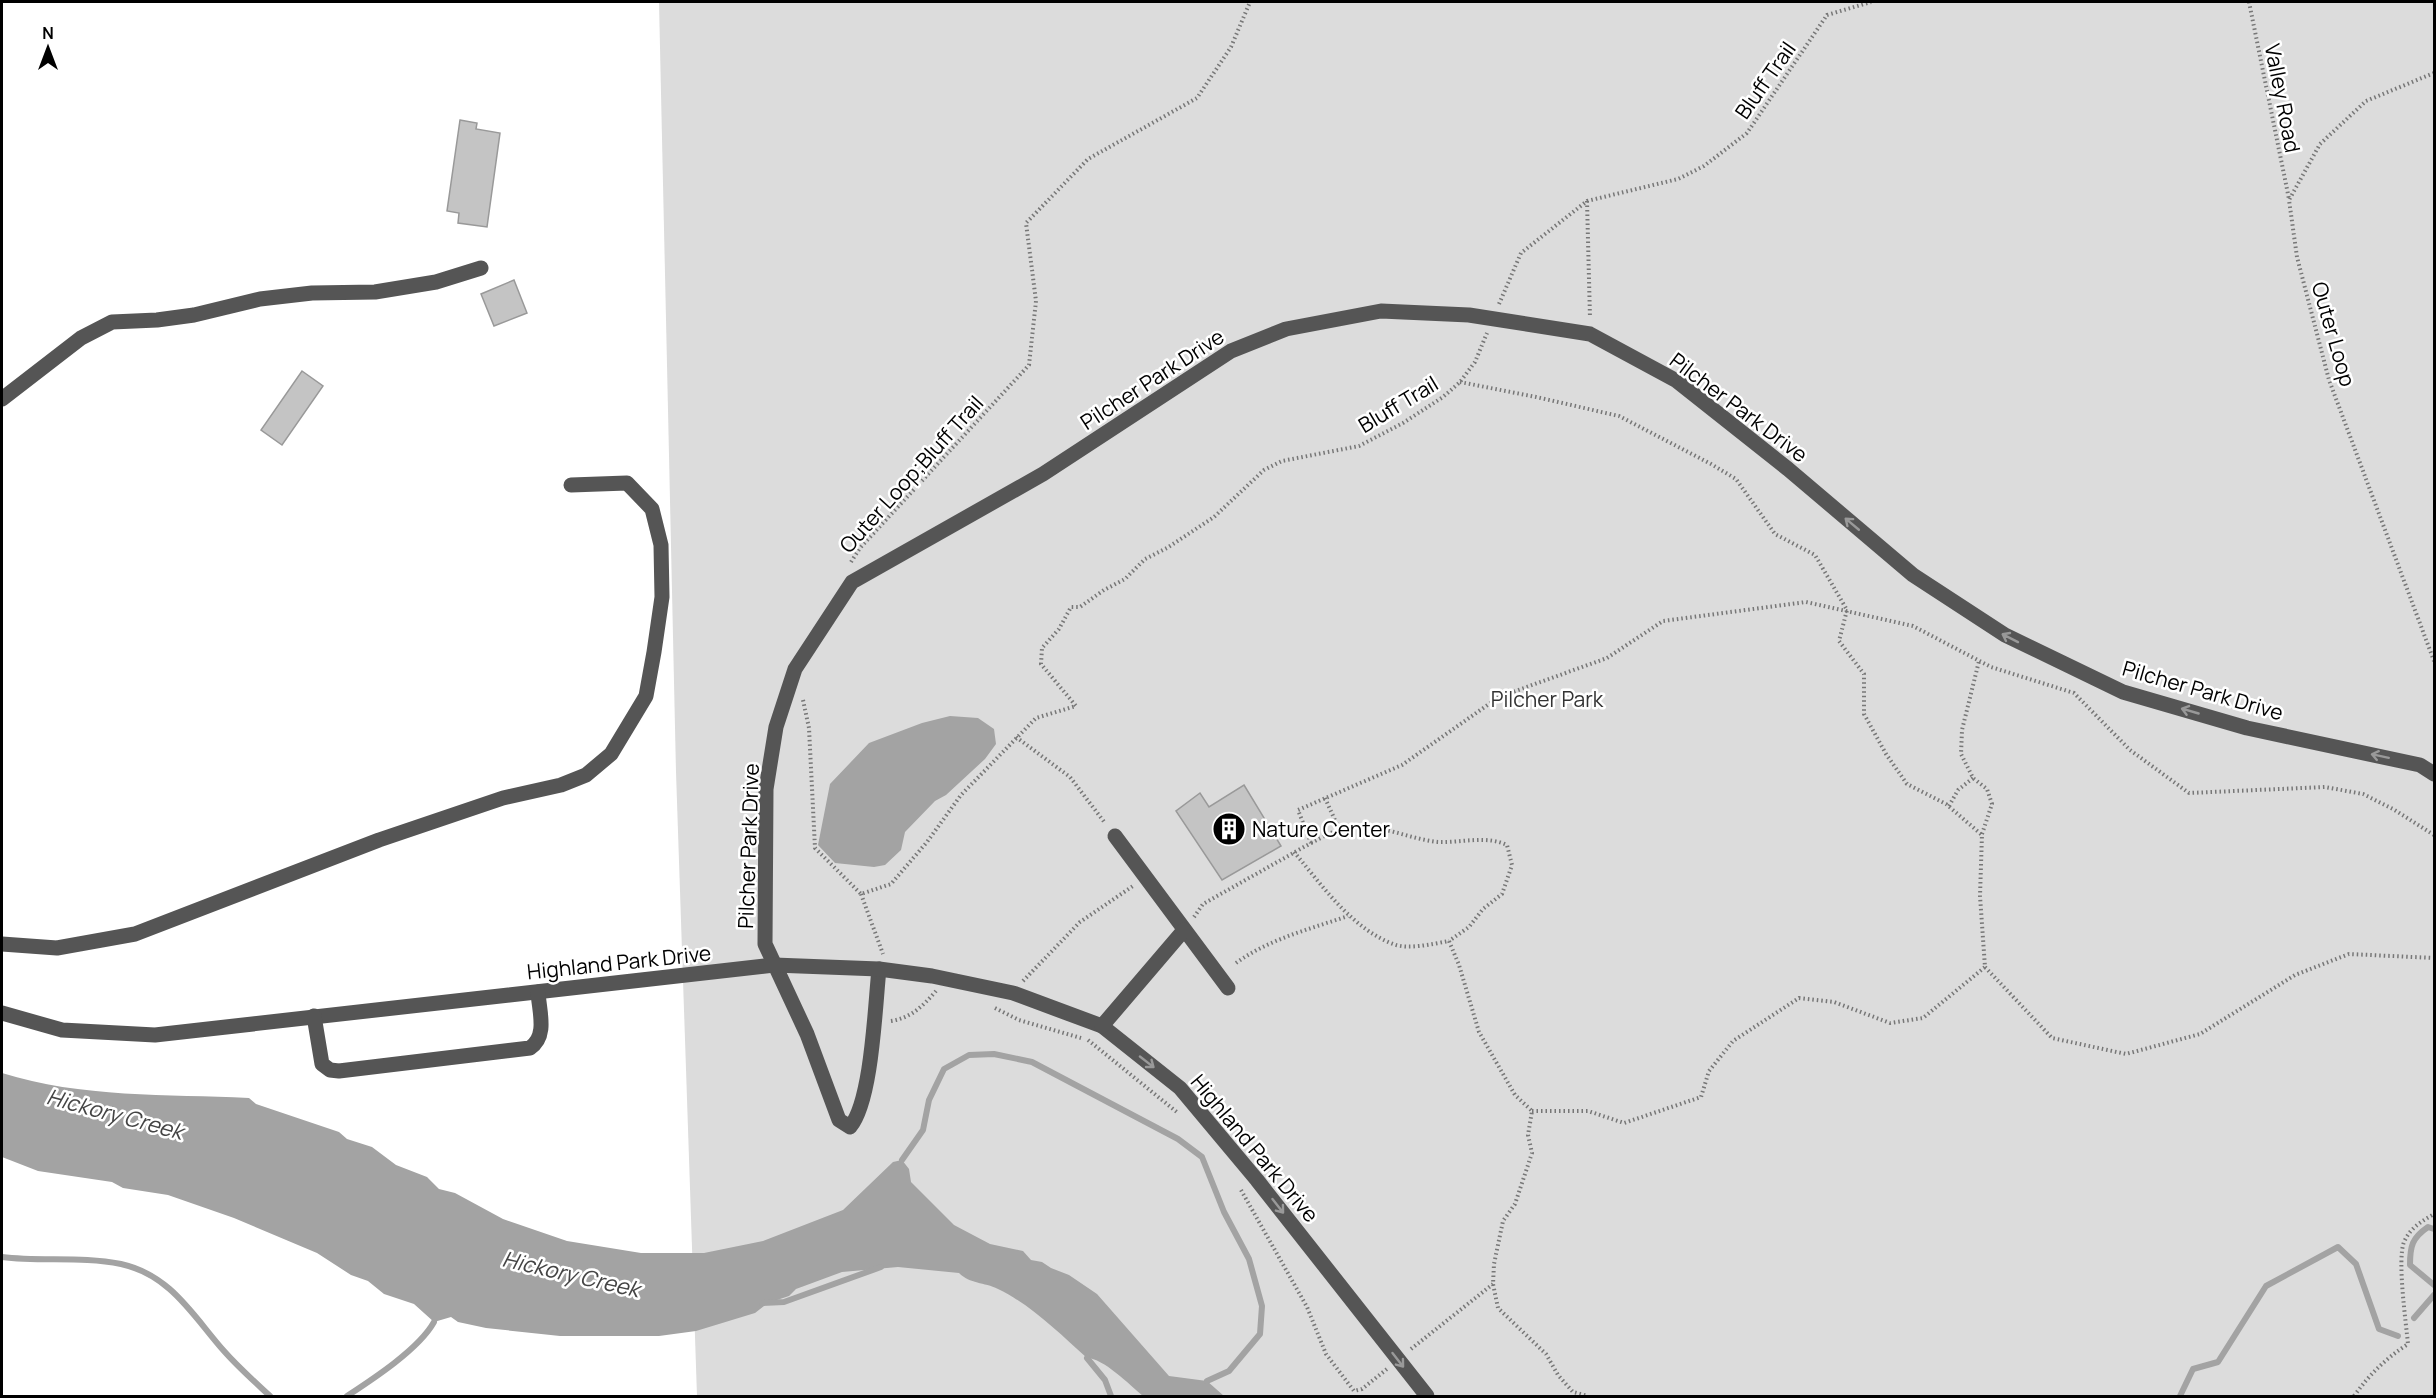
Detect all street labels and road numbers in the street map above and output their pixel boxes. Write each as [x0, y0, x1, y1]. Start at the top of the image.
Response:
street label: Bluff Trail [1728, 36, 1802, 124]
street label: Valley Road [2259, 41, 2307, 155]
street label: Outer Loop [2306, 278, 2362, 390]
street label: Pilcher Park Drive [1075, 322, 1229, 436]
street label: Pilcher Park Drive [1664, 346, 1814, 468]
street label: Bluff Trail [1353, 369, 1443, 439]
street label: Outer Loop;Bluff Trail [833, 389, 989, 559]
street label: Pilcher Park Drive [2119, 654, 2287, 726]
street label: Pilcher Park Drive [731, 763, 765, 929]
street label: Highland Park Drive [526, 938, 712, 986]
street label: Highland Park Drive [1185, 1068, 1325, 1228]

